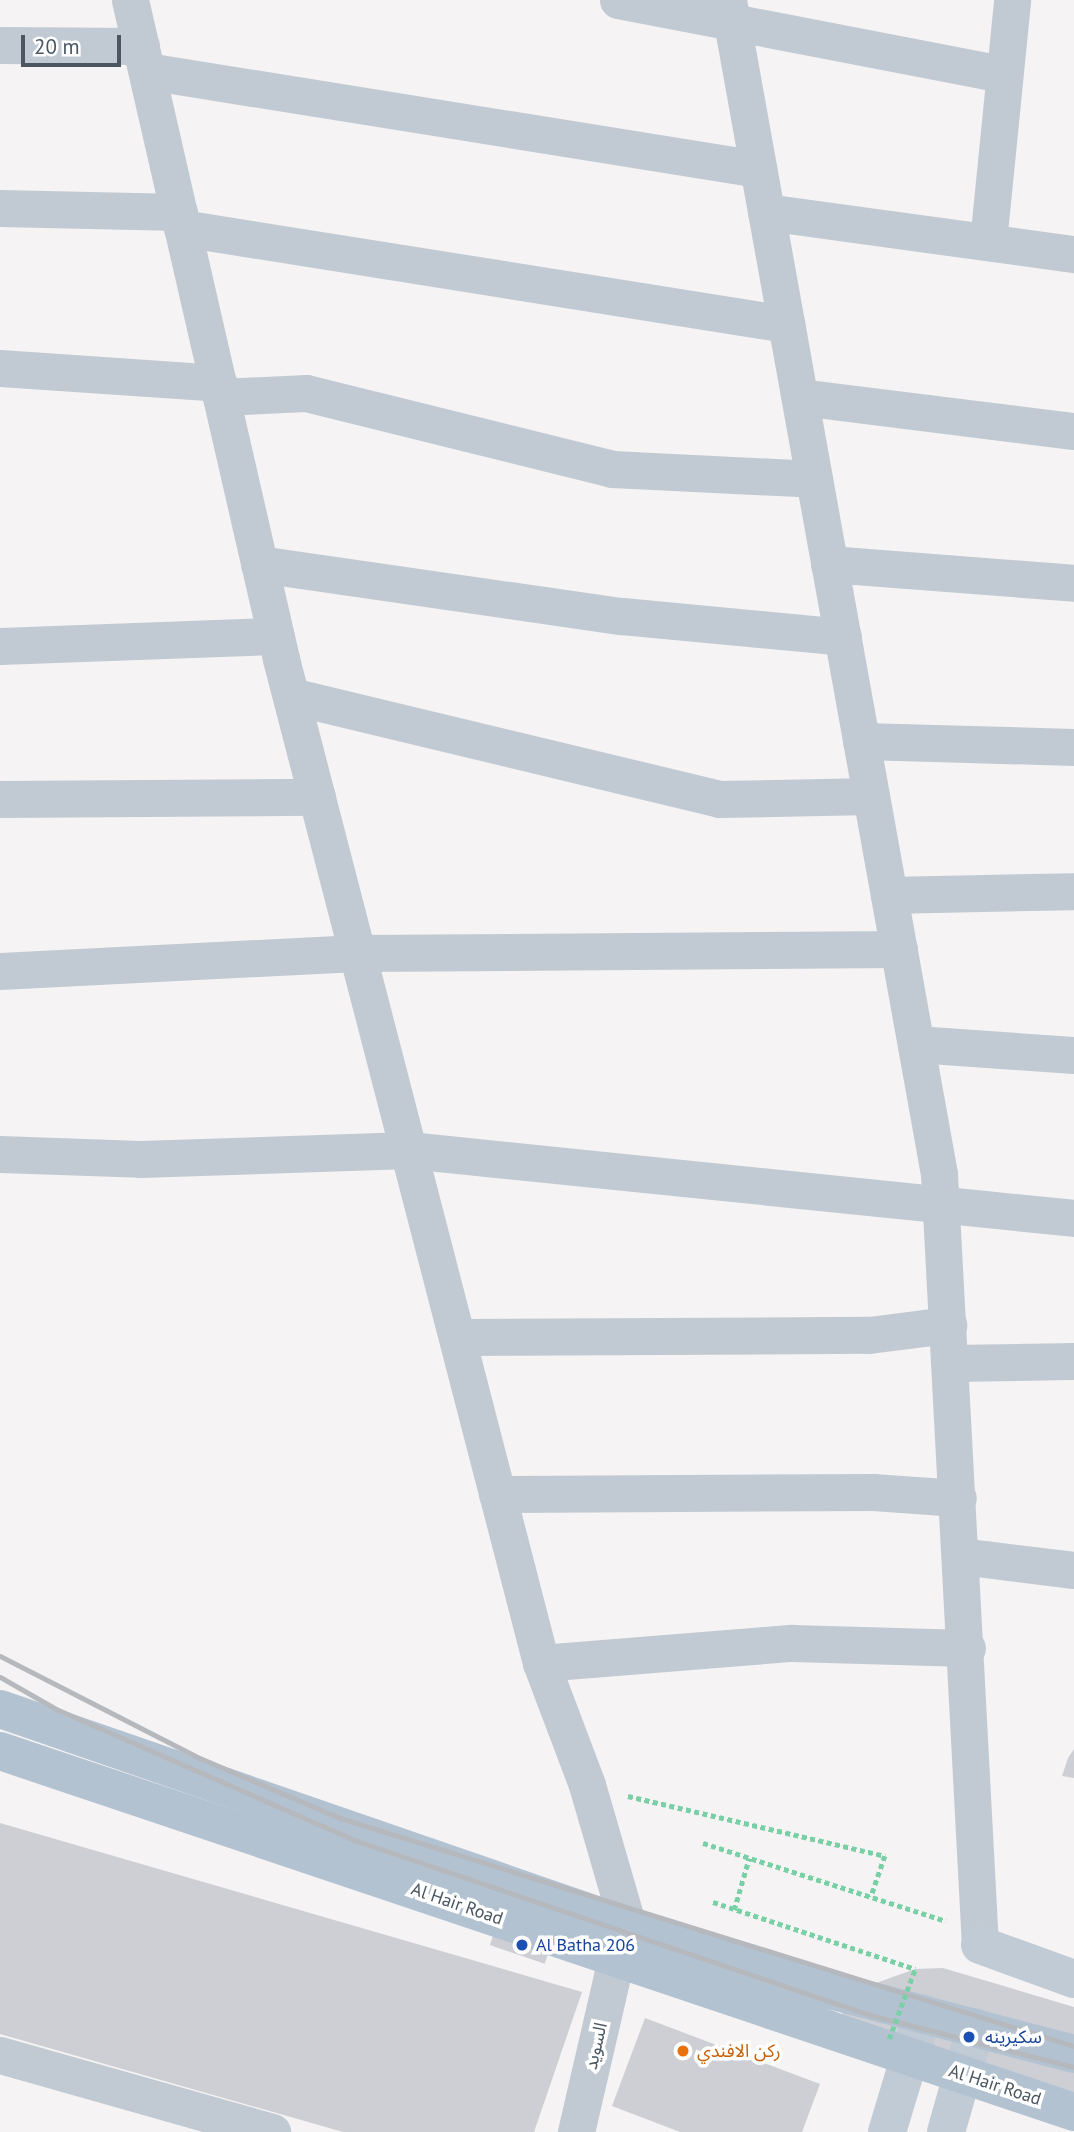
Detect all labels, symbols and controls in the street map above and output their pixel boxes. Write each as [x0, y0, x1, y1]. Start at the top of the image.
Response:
scale bar [24, 21, 124, 65]
text: 20 m [34, 33, 80, 60]
street label: Al Hair Road [408, 1878, 506, 1930]
place label: Al Batha 206 [536, 1934, 635, 1956]
marker: Al Batha 206 [514, 1937, 530, 1953]
street label: السويد [580, 2020, 612, 2072]
place label: سكيرينه [985, 2026, 1042, 2048]
marker: سكيرينه [959, 2027, 979, 2047]
place label: ركن الافندي [697, 2040, 780, 2062]
marker: ركن الافندي [675, 2043, 691, 2059]
street label: Al Hair Road [946, 2060, 1044, 2110]

